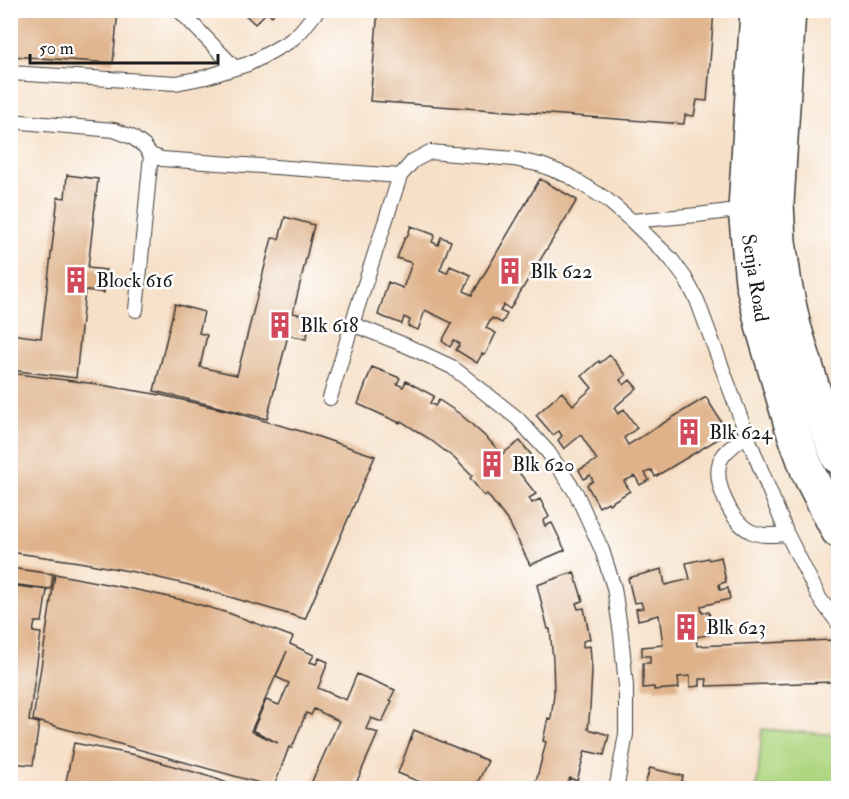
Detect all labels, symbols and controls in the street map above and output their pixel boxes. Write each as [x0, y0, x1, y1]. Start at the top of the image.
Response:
scale bar [30, 27, 218, 65]
text: 50 m [39, 37, 74, 60]
street label: Senja Road [736, 232, 774, 324]
building icon: Blk 622 [495, 256, 525, 286]
place label: Blk 622 [530, 259, 592, 284]
building icon: Block 616 [61, 265, 91, 295]
place label: Block 616 [96, 268, 174, 293]
building icon: Blk 618 [265, 310, 295, 340]
place label: Blk 618 [300, 313, 358, 338]
building icon: Blk 624 [674, 417, 704, 447]
place label: Blk 624 [709, 420, 773, 445]
building icon: Blk 620 [477, 449, 507, 479]
place label: Blk 620 [512, 452, 574, 477]
building icon: Blk 623 [671, 612, 701, 642]
place label: Blk 623 [706, 615, 766, 640]

